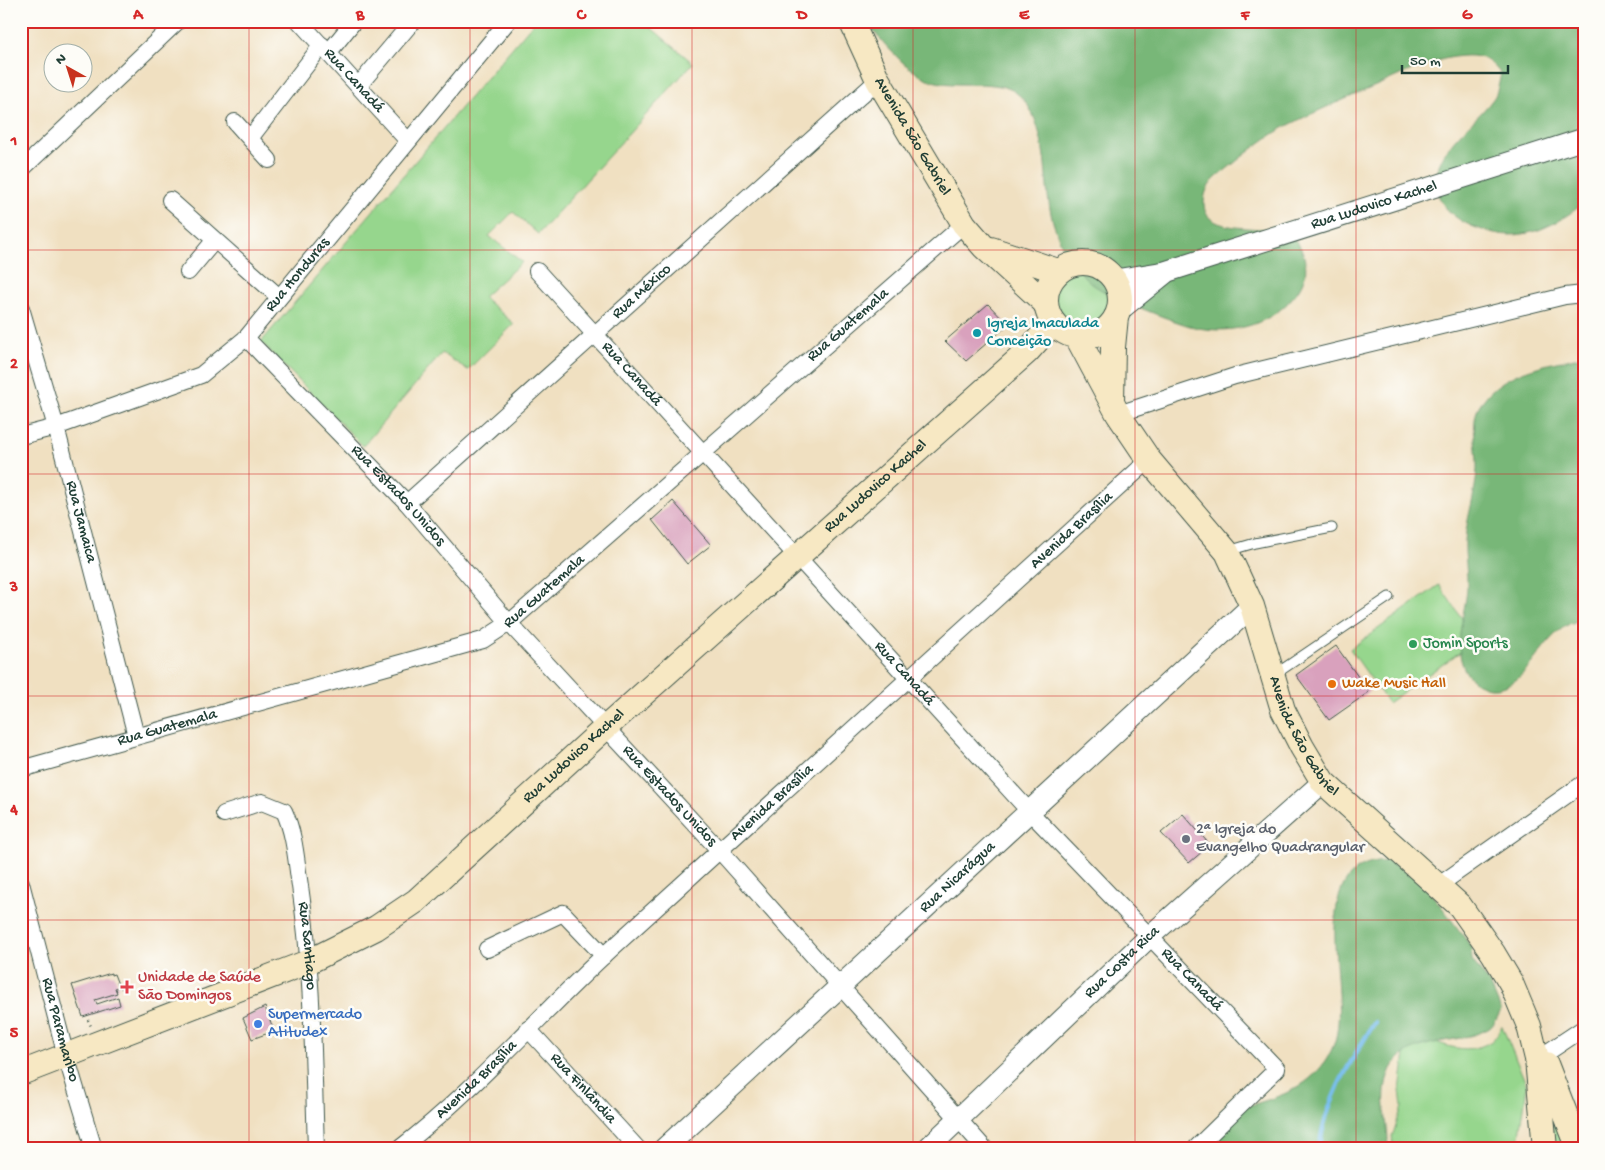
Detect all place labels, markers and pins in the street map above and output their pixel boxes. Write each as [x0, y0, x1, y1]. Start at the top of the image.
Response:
place label: Igreja Imaculada Conceição [987, 315, 1100, 352]
marker: Igreja Imaculada Conceição [971, 327, 983, 339]
place label: Jomin Sports [1423, 635, 1509, 654]
marker: Jomin Sports [1407, 638, 1419, 650]
place label: Wake Music Hall [1342, 675, 1446, 694]
marker: Wake Music Hall [1326, 678, 1338, 690]
place label: 2ª Igreja do Evangelho Quadrangular [1196, 821, 1366, 858]
marker: 2ª Igreja do Evangelho Quadrangular [1180, 833, 1192, 845]
place label: Unidade de Saúde São Domingos [138, 969, 262, 1006]
marker: Unidade de Saúde São Domingos [120, 980, 134, 994]
place label: Supermercado Atitudex [268, 1006, 362, 1043]
marker: Supermercado Atitudex [252, 1018, 264, 1030]

